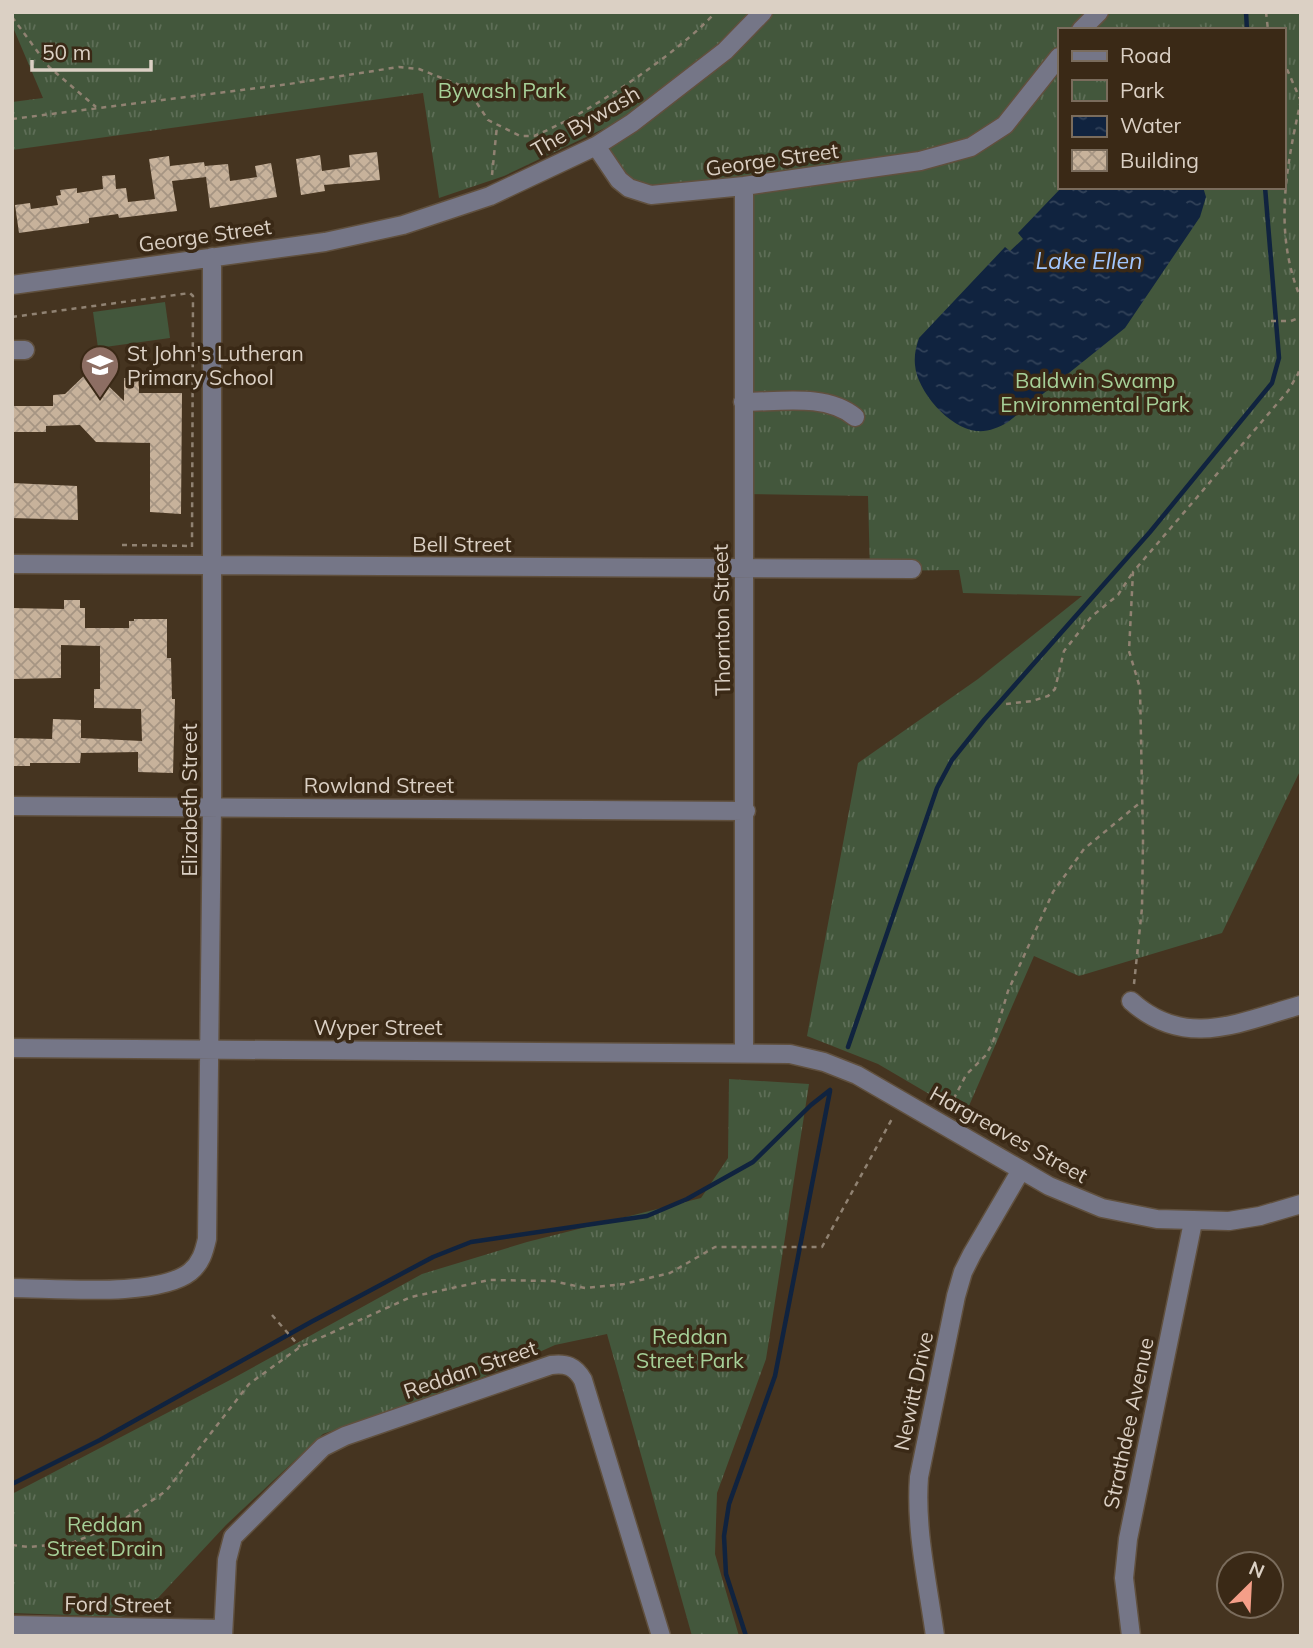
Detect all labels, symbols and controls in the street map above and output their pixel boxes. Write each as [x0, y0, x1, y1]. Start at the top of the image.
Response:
scale bar [32, 28, 150, 72]
legend [1058, 28, 1285, 189]
text: 50 m [42, 39, 91, 65]
text: Road [1120, 42, 1171, 68]
park label: Bywash Park [438, 77, 567, 103]
text: Park [1120, 77, 1164, 103]
street label: The Bywash [526, 80, 644, 162]
text: Water [1120, 112, 1181, 138]
street label: George Street [704, 137, 840, 181]
text: Building [1120, 147, 1199, 173]
street label: George Street [137, 213, 273, 257]
water label: Lake Ellen [1036, 246, 1142, 275]
place label: St John's Lutheran Primary School [127, 340, 304, 390]
school or university icon: St John's Lutheran Primary School [79, 344, 121, 399]
park label: Baldwin Swamp Environmental Park [1000, 367, 1190, 417]
street label: Bell Street [412, 531, 512, 557]
street label: Thornton Street [707, 544, 735, 696]
street label: Elizabeth Street [176, 724, 202, 876]
street label: Rowland Street [304, 772, 454, 798]
street label: Wyper Street [313, 1014, 443, 1040]
street label: Hargreaves Street [925, 1080, 1093, 1188]
park label: Reddan Street Park [636, 1323, 744, 1373]
street label: Newitt Drive [888, 1329, 938, 1453]
street label: Reddan Street [400, 1334, 540, 1404]
street label: Strathdee Avenue [1097, 1335, 1159, 1511]
park label: Reddan Street Drain [47, 1511, 163, 1561]
north arrow [1215, 1550, 1285, 1620]
text: N [1245, 1556, 1268, 1583]
street label: Ford Street [64, 1590, 172, 1618]

